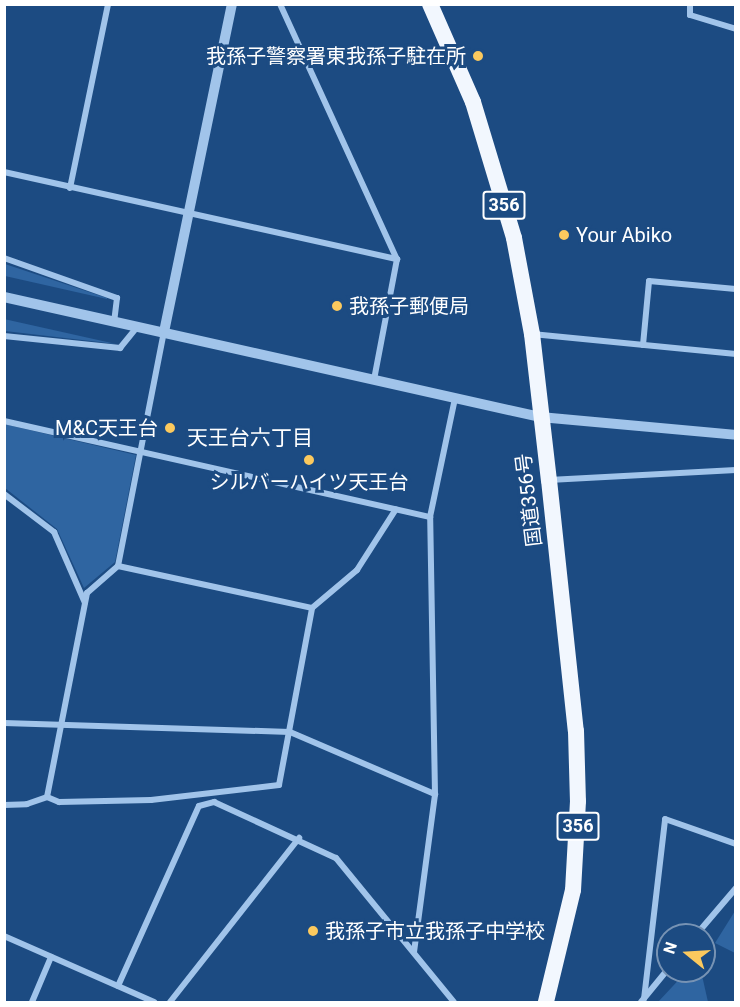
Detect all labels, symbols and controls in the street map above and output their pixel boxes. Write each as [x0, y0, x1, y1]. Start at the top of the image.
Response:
place label: 我孫子警察署東我孫子駐在所 [206, 44, 466, 68]
marker: 我孫子警察署東我孫子駐在所 [471, 49, 485, 63]
road number: 356 [482, 190, 526, 220]
place label: Your Abiko [576, 223, 672, 247]
marker: Your Abiko [557, 228, 571, 242]
place label: 我孫子郵便局 [349, 294, 469, 318]
marker: 我孫子郵便局 [330, 299, 344, 313]
place label: M&C天王台 [55, 416, 158, 440]
marker: M&C天王台 [163, 421, 177, 435]
district label: 天王台六丁目 [187, 425, 313, 451]
street label: 国道356号 [511, 452, 547, 548]
marker: シルバーハイツ天王台 [302, 453, 316, 467]
place label: シルバーハイツ天王台 [209, 470, 409, 494]
road number: 356 [556, 811, 600, 841]
place label: 我孫子市立我孫子中学校 [325, 919, 545, 943]
north arrow [656, 923, 716, 983]
marker: 我孫子市立我孫子中学校 [306, 924, 320, 938]
text: N [660, 940, 681, 956]

